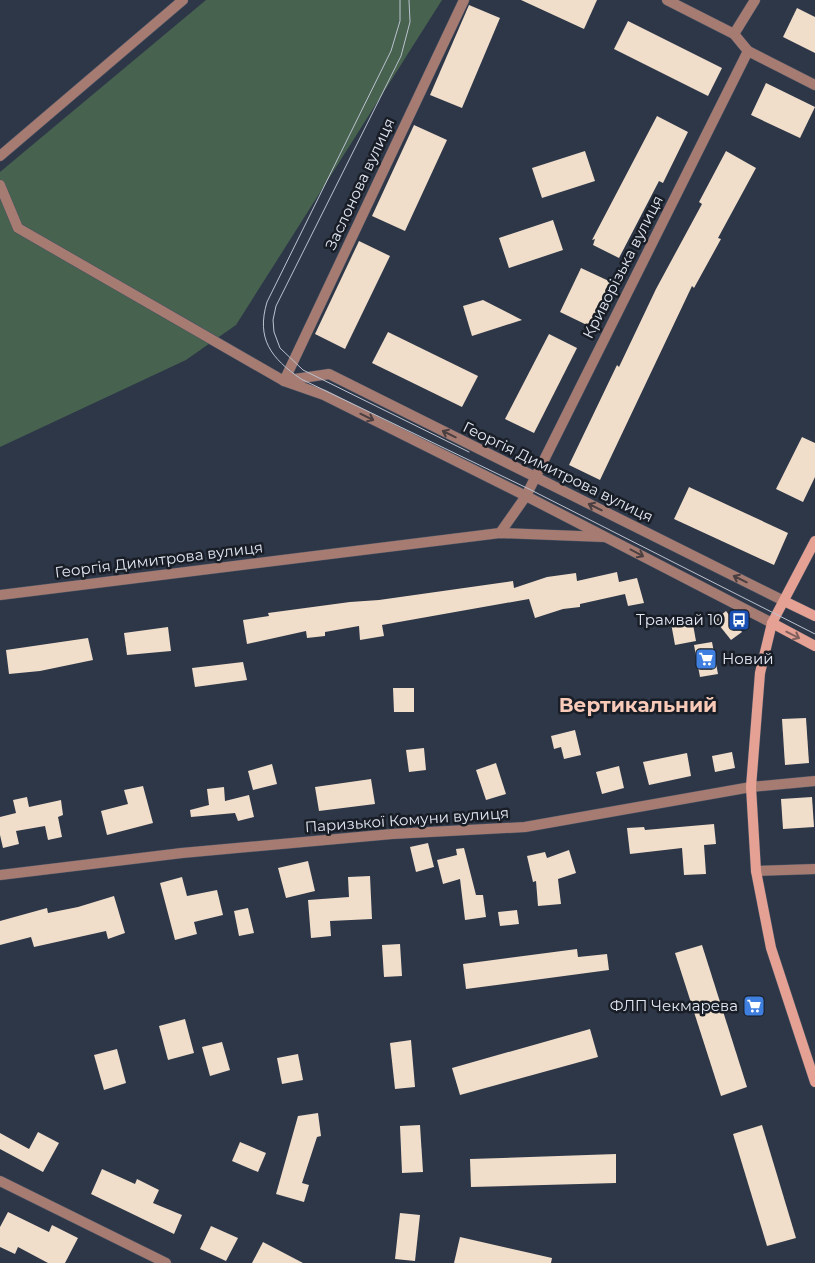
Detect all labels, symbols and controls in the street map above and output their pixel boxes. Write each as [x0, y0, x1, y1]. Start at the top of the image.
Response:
street label: Заслонова вулиця [321, 115, 398, 253]
street label: Криворізька вулиця [578, 192, 667, 341]
one-way arrow [359, 413, 374, 422]
street label: Георгія Димитрова вулиця [460, 417, 657, 526]
one-way arrow [442, 429, 457, 439]
one-way arrow [588, 502, 603, 511]
street label: Георгія Димитрова вулиця [54, 537, 264, 582]
one-way arrow [630, 548, 645, 558]
one-way arrow [733, 574, 748, 583]
bus stop icon: Трамвай 10 [727, 608, 751, 632]
place label: Трамвай 10 [636, 610, 723, 629]
one-way arrow [786, 630, 801, 640]
supermarket icon: Новий [694, 647, 718, 671]
place label: Новий [722, 649, 774, 668]
district label: Вертикальний [559, 693, 717, 717]
street label: Паризької Комуни вулиця [304, 803, 510, 836]
supermarket icon: ФЛП Чекмарева [742, 994, 766, 1018]
place label: ФЛП Чекмарева [610, 996, 738, 1015]

